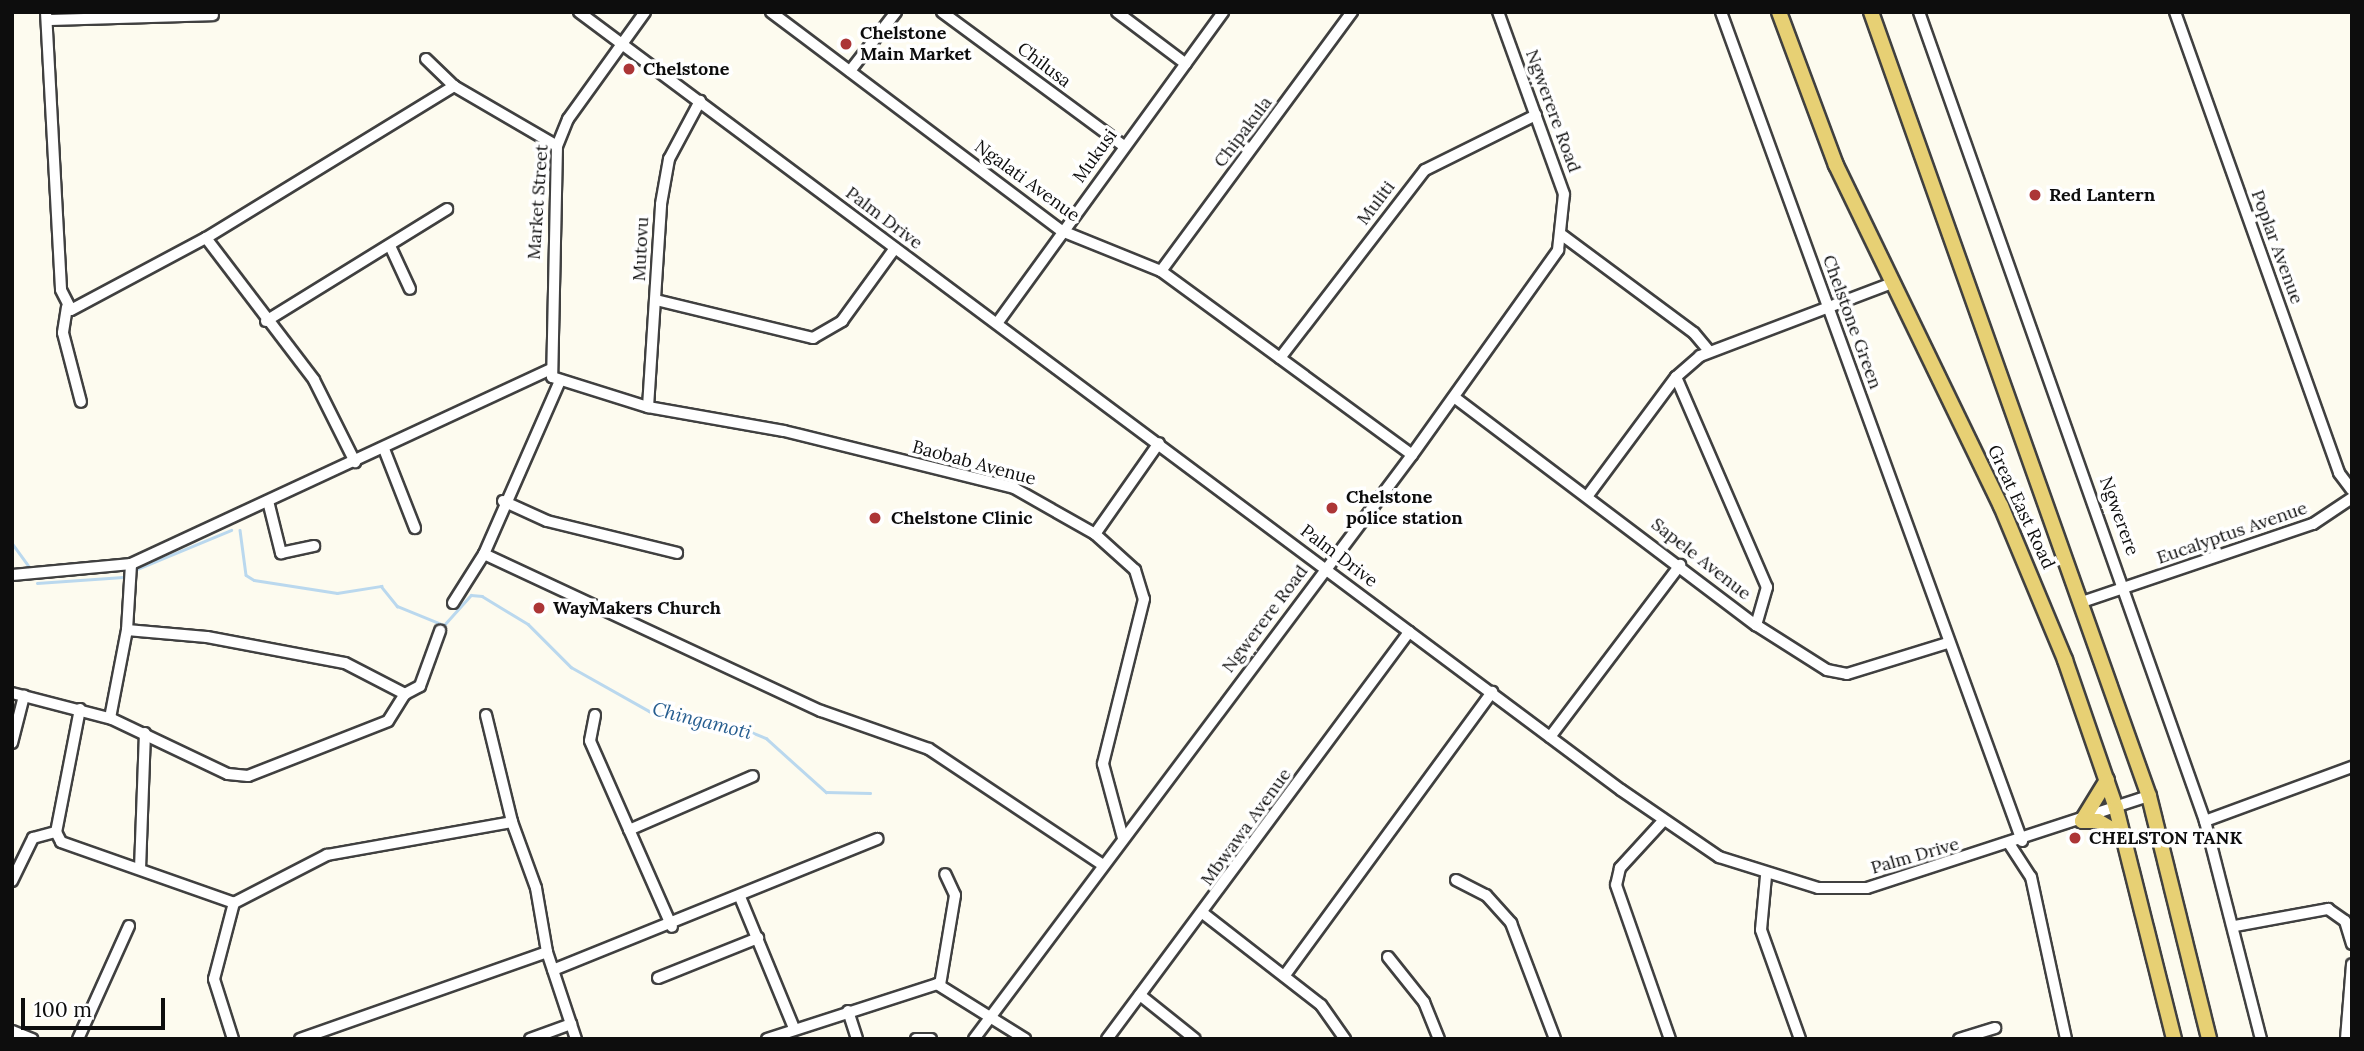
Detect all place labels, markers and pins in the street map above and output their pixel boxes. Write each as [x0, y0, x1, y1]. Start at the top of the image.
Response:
place label: Chelstone Main Market [860, 23, 972, 66]
marker: Chelstone Main Market [838, 36, 854, 52]
place label: Chelstone [643, 58, 729, 80]
marker: Chelstone [621, 61, 637, 77]
place label: Red Lantern [2049, 184, 2155, 206]
marker: Red Lantern [2027, 187, 2043, 203]
place label: Chelstone police station [1346, 487, 1463, 530]
marker: Chelstone police station [1324, 500, 1340, 516]
place label: Chelstone Clinic [891, 507, 1033, 529]
marker: Chelstone Clinic [865, 508, 885, 528]
place label: WayMakers Church [553, 597, 721, 619]
marker: WayMakers Church [531, 600, 547, 616]
place label: CHELSTON TANK [2089, 827, 2242, 849]
marker: CHELSTON TANK [2067, 830, 2083, 846]

